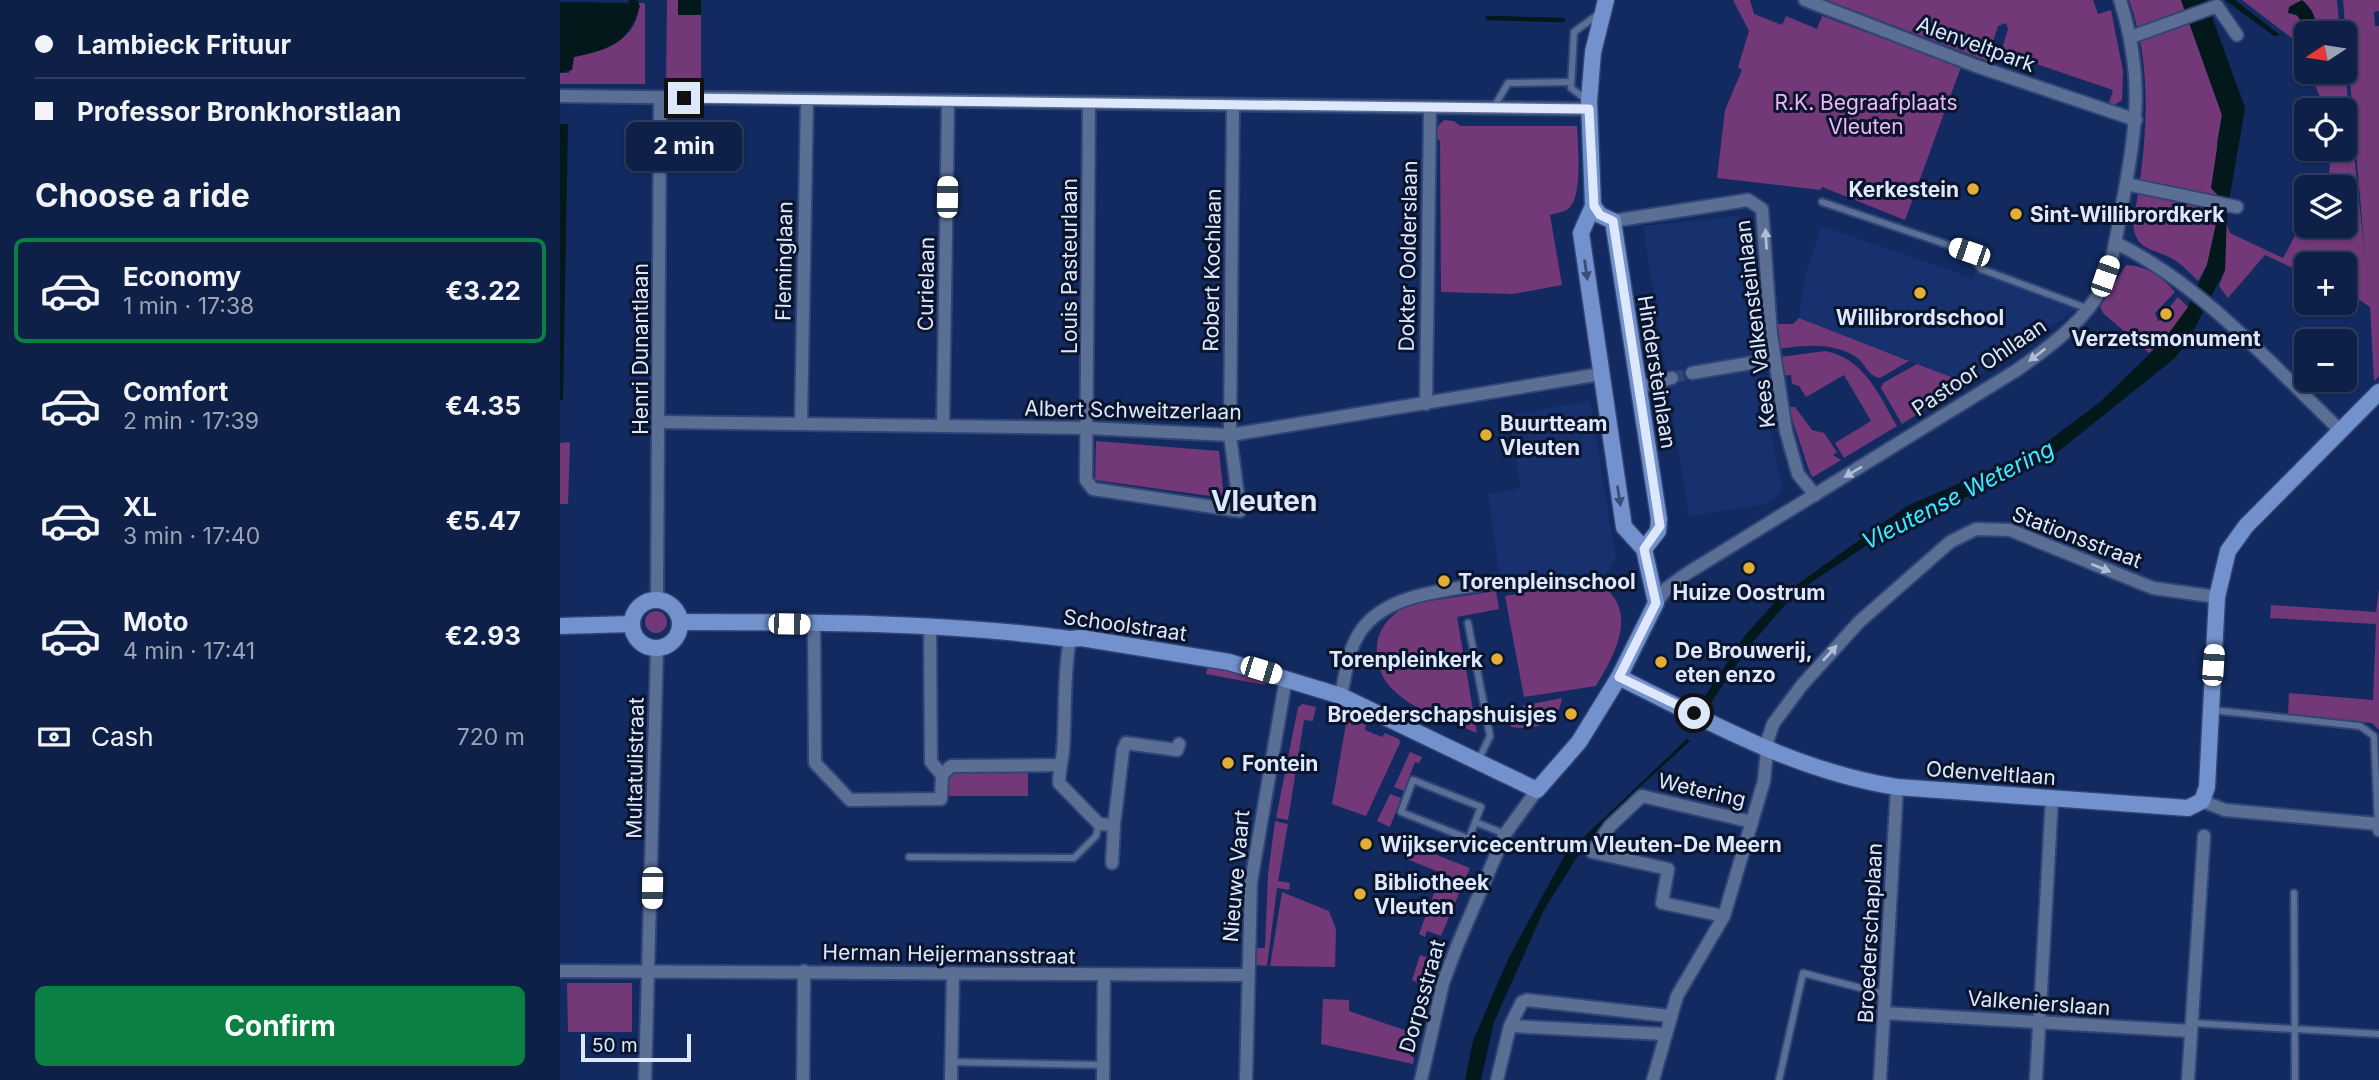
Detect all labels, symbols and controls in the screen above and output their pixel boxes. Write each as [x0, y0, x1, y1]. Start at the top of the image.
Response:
street label: Alenveltpark [1913, 11, 2039, 77]
north arrow [2294, 21, 2357, 84]
map controls [2294, 21, 2357, 392]
text: Lambieck Frituur [77, 29, 291, 60]
route end [668, 82, 700, 114]
park label: R.K. Begraafplaats Vleuten [1774, 90, 1958, 139]
text: Professor Bronkhorstlaan [77, 96, 402, 127]
button: locate [2294, 98, 2357, 161]
callout: 2 min [626, 122, 742, 172]
text: 2 min [653, 132, 715, 160]
street label: Dokter Oolderslaan [1394, 160, 1422, 352]
button: layers [2294, 175, 2357, 238]
text: Choose a ride [35, 176, 250, 215]
car [937, 176, 958, 218]
place label: Kerkestein [1849, 177, 1959, 202]
street label: Louis Pasteurlaan [1057, 178, 1082, 354]
marker: Kerkestein [1965, 181, 1981, 197]
street label: Robert Kochlaan [1198, 188, 1226, 352]
street label: Fleminglaan [770, 201, 798, 321]
place label: Sint-Willibrordkerk [2030, 202, 2225, 227]
marker: Sint-Willibrordkerk [2008, 206, 2024, 222]
street label: Kees Valkensteinlaan [1730, 219, 1780, 429]
one-way arrow [1761, 228, 1772, 250]
car [1946, 235, 1993, 269]
street label: Curielaan [913, 237, 939, 331]
button: + [2294, 252, 2357, 315]
car [2089, 253, 2122, 299]
icon: car [39, 259, 102, 322]
one-way arrow [1581, 260, 1592, 282]
text: Economy [123, 261, 241, 292]
street label: Henri Dunantlaan [628, 263, 653, 435]
text: €3.22 [446, 275, 521, 306]
marker: Willibrordschool [1912, 285, 1928, 301]
text: 1 min · 17:38 [123, 292, 254, 320]
street label: Hindersteinlaan [1633, 294, 1681, 450]
place label: Willibrordschool [1836, 305, 2004, 330]
marker: Verzetsmonument [2158, 306, 2174, 322]
street label: Pastoor Ohllaan [1907, 313, 2051, 421]
place label: Verzetsmonument [2071, 326, 2261, 351]
button: − [2294, 329, 2357, 392]
one-way arrow [2028, 348, 2046, 362]
icon: car [39, 374, 102, 437]
text: Comfort [123, 376, 228, 407]
text: €4.35 [445, 390, 521, 421]
street label: Albert Schweitzerlaan [1024, 396, 1242, 424]
text: 2 min · 17:39 [123, 407, 259, 435]
place label: Buurtteam Vleuten [1500, 411, 1608, 460]
marker: Buurtteam Vleuten [1478, 427, 1494, 443]
water label: Vleutense Wetering [1857, 434, 2059, 556]
one-way arrow [1844, 466, 1863, 478]
district label: Vleuten [1211, 484, 1317, 518]
one-way arrow [1614, 485, 1625, 507]
icon: car [39, 489, 102, 552]
text: XL [123, 491, 157, 522]
street label: Stationsstraat [2009, 501, 2145, 573]
text: €5.47 [446, 505, 521, 536]
text: 3 min · 17:40 [123, 522, 260, 550]
marker: Huize Oostrum [1741, 560, 1757, 576]
one-way arrow [2090, 563, 2111, 574]
place label: Torenpleinschool [1458, 569, 1636, 594]
marker: Torenpleinschool [1436, 573, 1452, 589]
place label: Huize Oostrum [1673, 580, 1825, 605]
icon: car [39, 604, 102, 667]
street label: Schoolstraat [1062, 604, 1188, 646]
text: Moto [123, 606, 188, 637]
car [768, 613, 811, 635]
text: €2.93 [445, 620, 521, 651]
text: 4 min · 17:41 [123, 637, 255, 665]
place label: De Brouwerij, eten enzo [1675, 638, 1813, 687]
car [2202, 643, 2225, 687]
one-way arrow [1822, 644, 1838, 662]
place label: Torenpleinkerk [1329, 647, 1484, 672]
marker: Torenpleinkerk [1489, 651, 1505, 667]
car [1238, 654, 1285, 686]
marker: De Brouwerij, eten enzo [1653, 654, 1669, 670]
street label: Multatulistraat [621, 697, 649, 839]
route start [1678, 697, 1710, 729]
place label: Broederschapshuisjes [1327, 702, 1557, 727]
marker: Broederschapshuisjes [1563, 706, 1579, 722]
icon: cash [35, 718, 73, 756]
text: Cash [91, 721, 154, 752]
text: 720 m [457, 723, 525, 751]
place label: Fontein [1242, 751, 1318, 776]
marker: Fontein [1220, 755, 1236, 771]
street label: Odenveltlaan [1925, 756, 2057, 790]
street label: Wetering [1656, 768, 1748, 812]
street label: Nieuwe Vaart [1218, 809, 1254, 943]
place label: Wijkservicecentrum Vleuten-De Meern [1380, 832, 1782, 857]
marker: Wijkservicecentrum Vleuten-De Meern [1358, 836, 1374, 852]
street label: Broederschaplaan [1853, 842, 1887, 1024]
car [642, 867, 663, 909]
place label: Bibliotheek Vleuten [1374, 870, 1490, 919]
marker: Bibliotheek Vleuten [1352, 886, 1368, 902]
street label: Dorpsstraat [1394, 937, 1450, 1055]
street label: Herman Heijermansstraat [822, 939, 1076, 969]
button: Confirm [35, 986, 525, 1066]
street label: Valkenierslaan [1967, 986, 2111, 1020]
scale bar [581, 1031, 691, 1063]
text: 50 m [592, 1034, 638, 1057]

